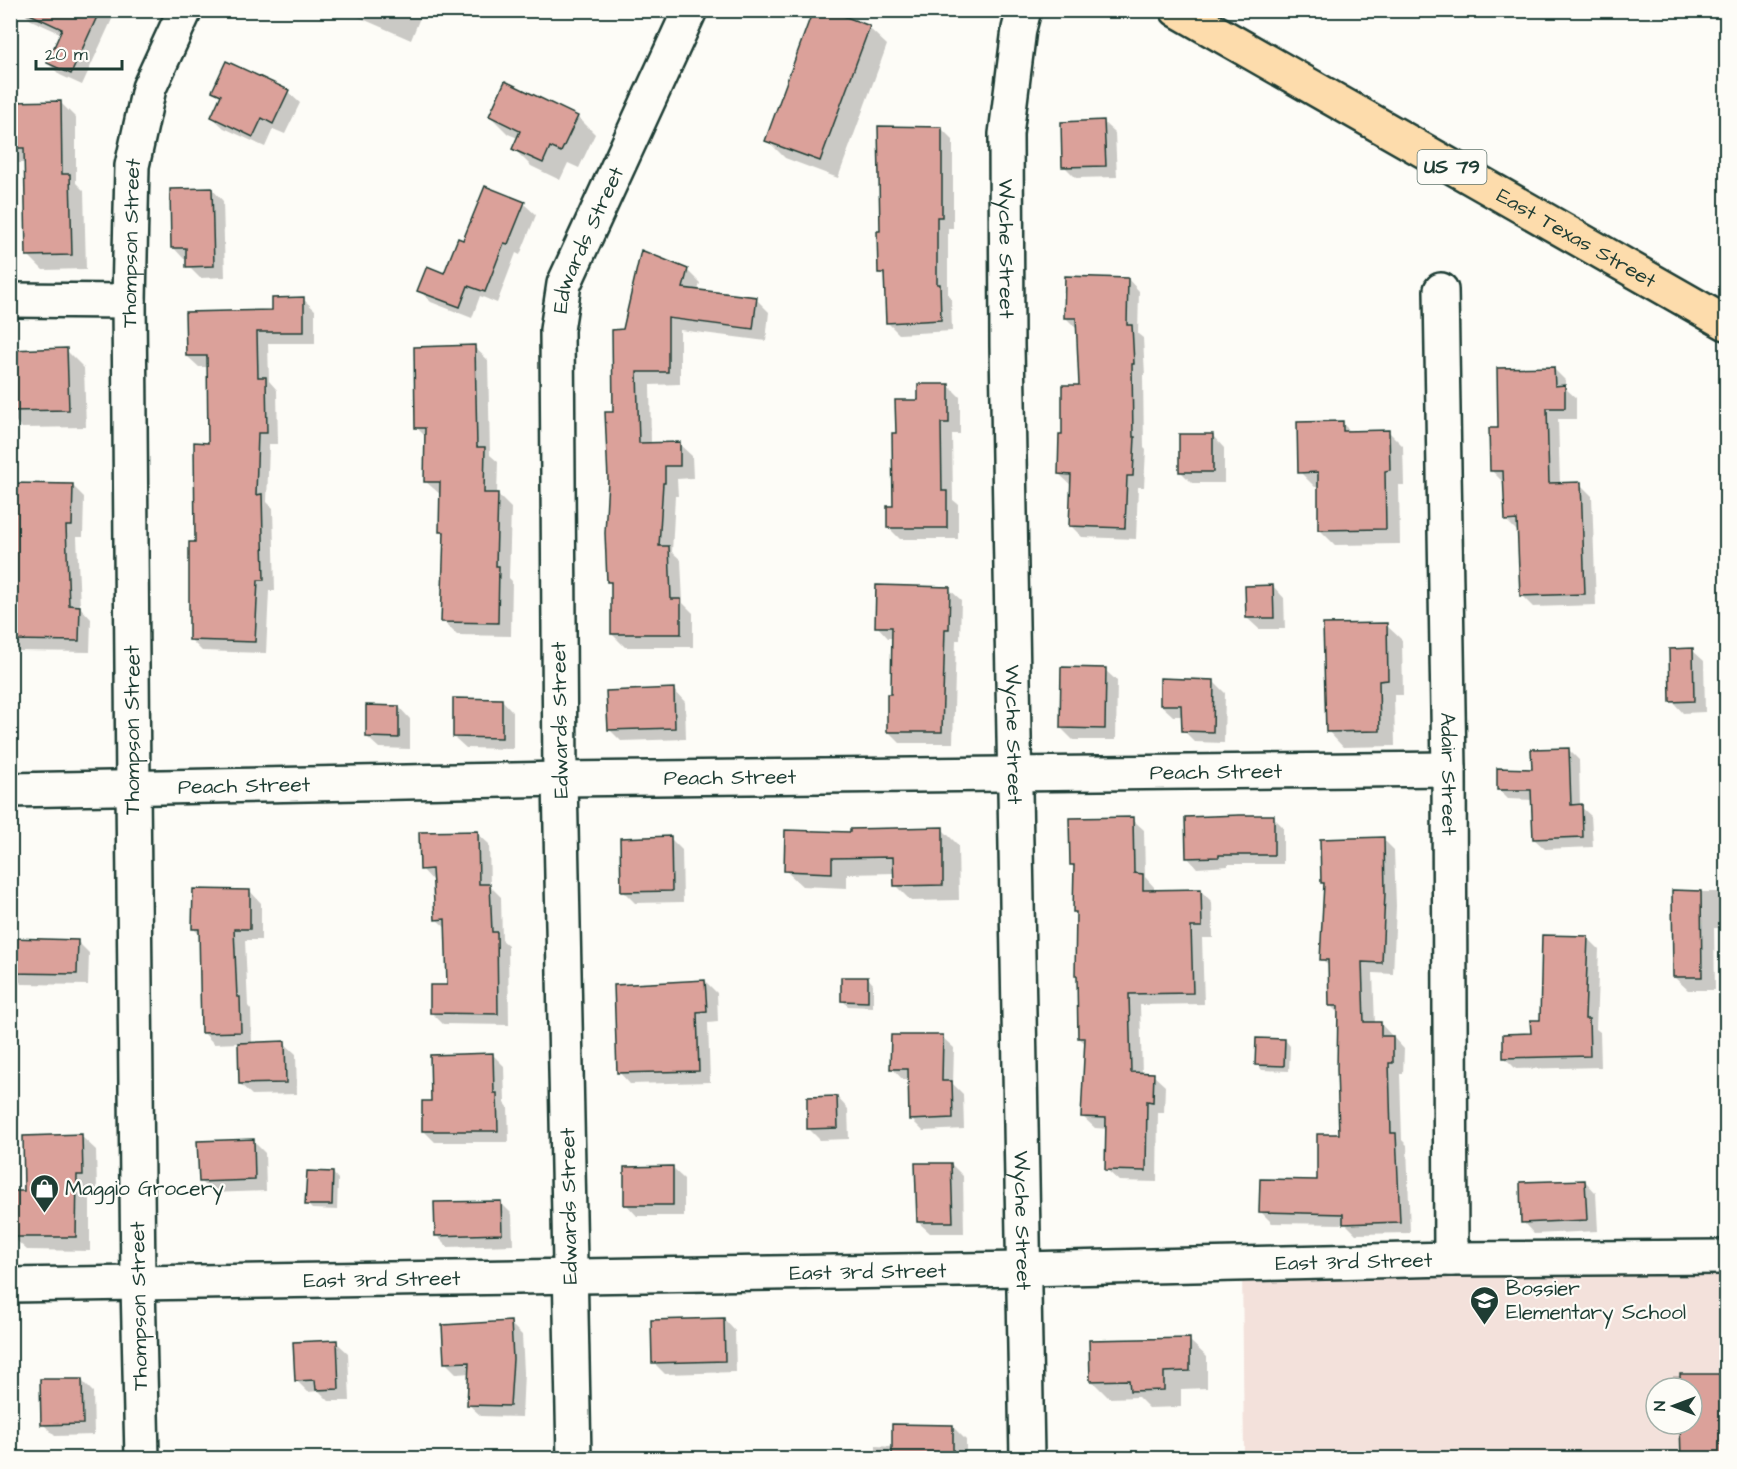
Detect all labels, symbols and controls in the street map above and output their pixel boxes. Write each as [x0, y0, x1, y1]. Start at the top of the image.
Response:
scale bar [36, 33, 122, 71]
text: 20 m [45, 42, 88, 67]
road number: US 79 [1418, 150, 1486, 184]
street label: Thompson Street [114, 155, 148, 328]
street label: Edwards Street [545, 161, 631, 315]
street label: Wyche Street [990, 179, 1021, 319]
street label: East Texas Street [1491, 181, 1662, 295]
street label: Edwards Street [544, 641, 576, 799]
street label: Thompson Street [118, 645, 148, 815]
street label: Wyche Street [997, 664, 1030, 805]
street label: Adair Street [1434, 712, 1464, 836]
street label: Peach Street [1149, 756, 1283, 787]
street label: Peach Street [664, 762, 797, 792]
street label: Peach Street [177, 769, 311, 801]
street label: Edwards Street [553, 1127, 585, 1285]
street label: Wyche Street [1005, 1150, 1038, 1291]
shop icon: Maggio Grocery [28, 1172, 60, 1214]
place label: Maggio Grocery [65, 1174, 224, 1205]
street label: Thompson Street [123, 1221, 156, 1391]
street label: East 3rd Street [1275, 1245, 1433, 1278]
street label: East 3rd Street [789, 1256, 947, 1287]
street label: East 3rd Street [303, 1263, 461, 1295]
place label: Bossier Elementary School [1506, 1274, 1686, 1329]
school or university icon: Bossier Elementary School [1469, 1284, 1501, 1326]
north arrow [1644, 1376, 1704, 1436]
text: N [1649, 1401, 1671, 1411]

